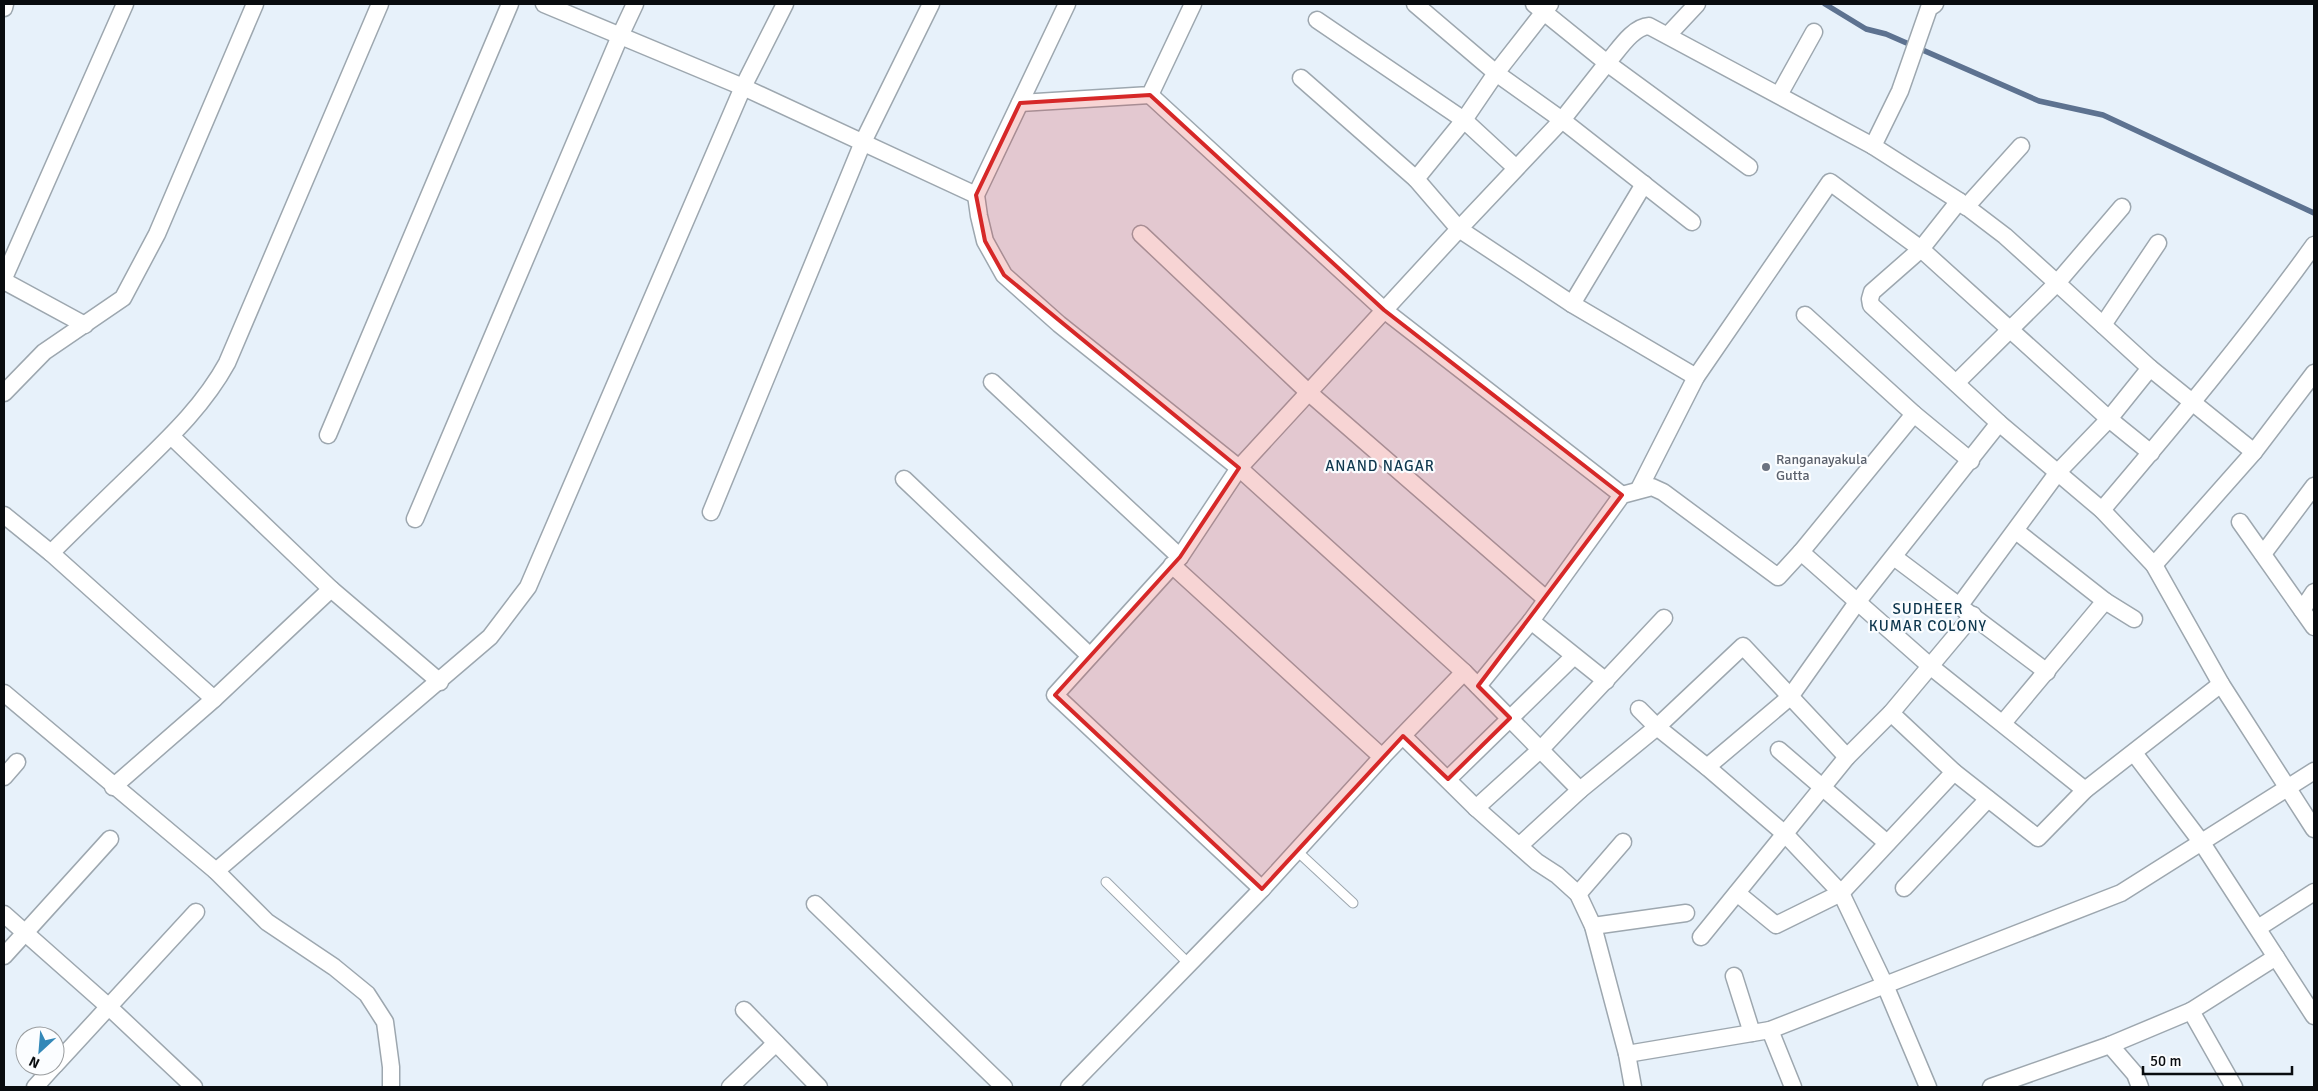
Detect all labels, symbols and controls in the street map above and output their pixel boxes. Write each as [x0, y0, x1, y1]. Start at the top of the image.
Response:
place label: Ranganayakula Gutta [1776, 451, 1867, 484]
district label: ANAND NAGAR [1325, 457, 1435, 475]
marker: Ranganayakula Gutta [1760, 461, 1772, 473]
district label: SUDHEER KUMAR COLONY [1869, 600, 1987, 635]
north arrow [15, 1026, 65, 1076]
scale bar [2143, 1044, 2292, 1076]
text: N [26, 1052, 43, 1072]
text: 50 m [2150, 1052, 2181, 1070]

